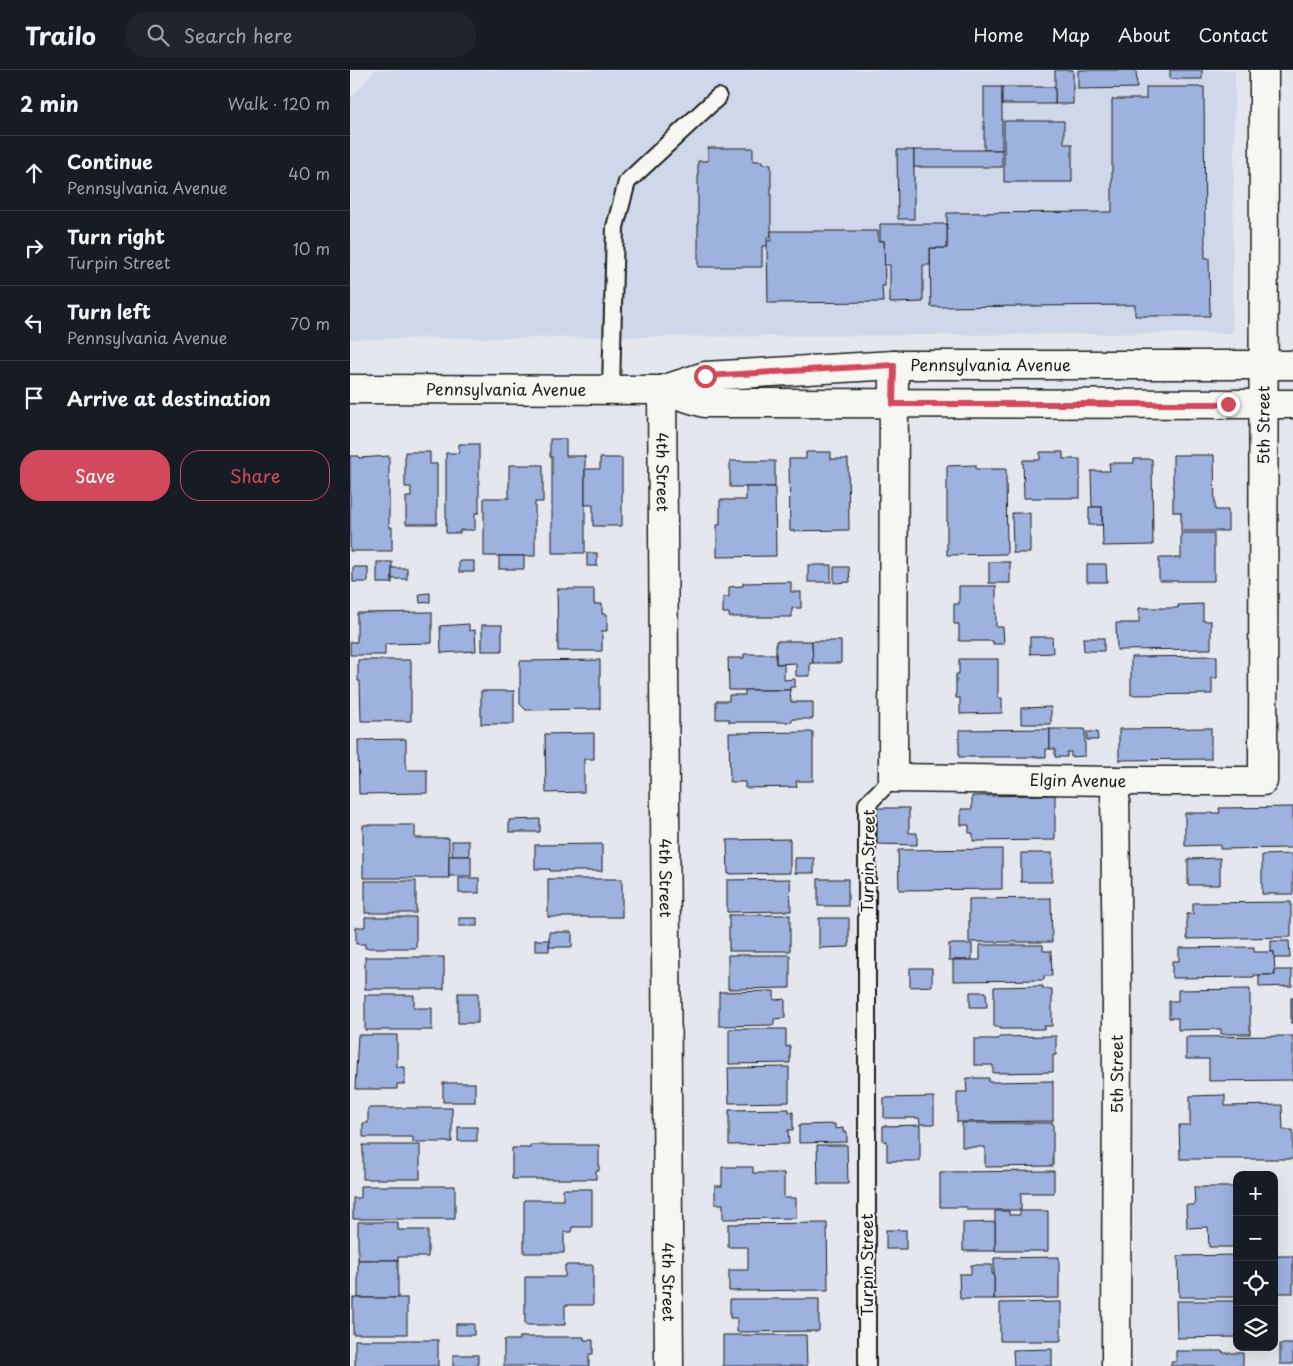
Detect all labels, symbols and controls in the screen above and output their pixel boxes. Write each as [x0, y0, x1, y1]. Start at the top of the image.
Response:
search box [126, 12, 476, 57]
text: Trailo [25, 17, 96, 53]
icon: search [144, 21, 172, 49]
text: Search here [184, 21, 292, 49]
text: Home [973, 21, 1023, 48]
text: Map [1051, 21, 1090, 48]
text: About [1118, 21, 1170, 48]
text: Contact [1198, 21, 1268, 48]
text: 2 min [20, 87, 79, 119]
text: Walk · 120 m [228, 91, 330, 115]
text: Continue [67, 147, 153, 175]
icon: ahead [20, 159, 48, 187]
text: 40 m [288, 161, 330, 185]
text: Pennsylvania Avenue [67, 175, 227, 199]
text: Turn right [67, 222, 165, 250]
icon: right [20, 234, 48, 262]
text: 10 m [293, 236, 330, 260]
text: Turpin Street [67, 250, 170, 274]
text: Turn left [67, 297, 151, 325]
icon: left [20, 309, 48, 337]
text: 70 m [290, 311, 330, 335]
text: Pennsylvania Avenue [67, 325, 227, 349]
street label: Pennsylvania Avenue [910, 352, 1071, 376]
route start [694, 365, 717, 388]
street label: Pennsylvania Avenue [426, 376, 587, 401]
icon: arrive [20, 384, 48, 412]
text: Arrive at destination [67, 384, 271, 412]
street label: 5th Street [1250, 385, 1275, 464]
route end [1217, 393, 1240, 416]
street label: 4th Street [651, 432, 676, 512]
button: Save [20, 450, 170, 501]
button: Share [180, 450, 330, 501]
street label: Elgin Avenue [1030, 767, 1127, 792]
street label: Turpin Street [854, 809, 880, 913]
street label: 4th Street [654, 838, 679, 918]
street label: 5th Street [1104, 1034, 1128, 1113]
map controls [1233, 1171, 1278, 1351]
button: + [1233, 1171, 1278, 1216]
street label: Turpin Street [854, 1213, 878, 1317]
button: − [1233, 1216, 1278, 1261]
street label: 4th Street [657, 1242, 682, 1322]
button: locate [1233, 1261, 1278, 1306]
button: layers [1233, 1306, 1278, 1351]

